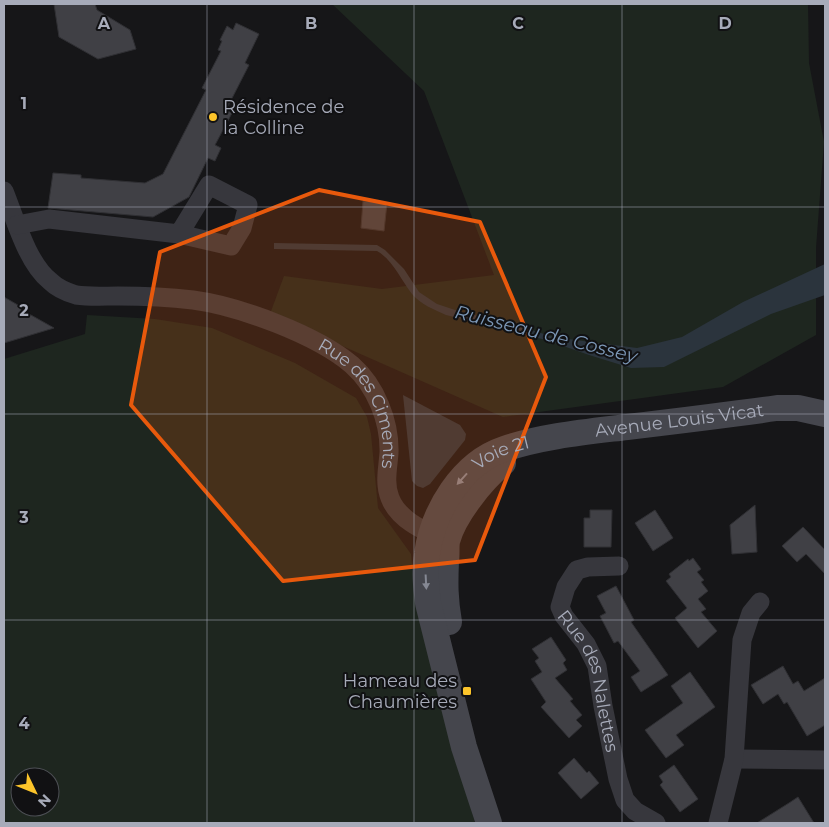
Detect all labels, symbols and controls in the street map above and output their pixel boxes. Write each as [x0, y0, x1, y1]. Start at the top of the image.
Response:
text: A [97, 14, 111, 33]
text: B [305, 14, 317, 33]
text: C [512, 14, 524, 33]
text: D [718, 14, 732, 33]
text: 1 [21, 94, 27, 113]
place label: Résidence de la Colline [223, 96, 345, 139]
marker: Résidence de la Colline [207, 111, 219, 123]
water label: Ruisseau de Cossey [453, 300, 641, 368]
text: 2 [19, 301, 29, 320]
street label: Rue des Ciments [314, 334, 400, 470]
street label: Avenue Louis Vicat [594, 399, 765, 442]
street label: Voie 21 [468, 431, 532, 474]
one-way arrow [456, 473, 468, 485]
text: 3 [18, 508, 29, 527]
one-way arrow [423, 575, 431, 591]
street label: Rue des Nalettes [553, 606, 623, 754]
place label: Hameau des Chaumières [343, 670, 457, 713]
marker: Hameau des Chaumières [461, 685, 473, 697]
text: 4 [18, 714, 30, 733]
north arrow [10, 767, 60, 817]
text: N [34, 791, 55, 811]

